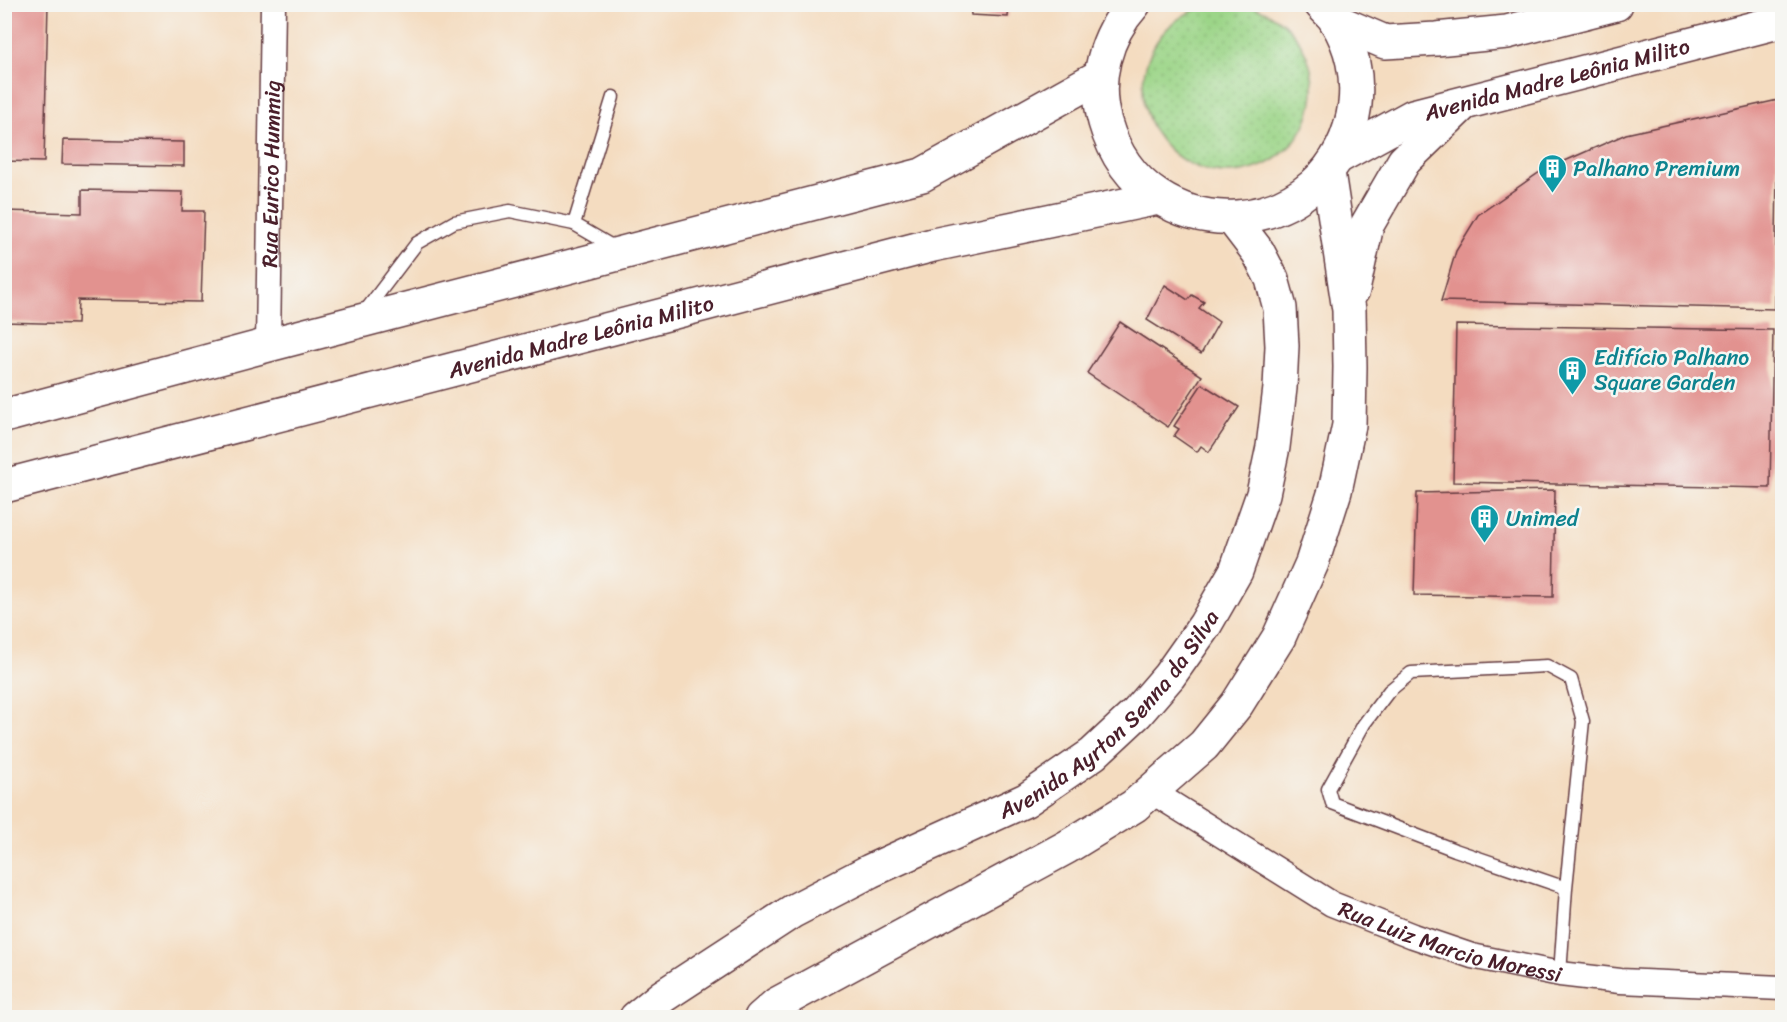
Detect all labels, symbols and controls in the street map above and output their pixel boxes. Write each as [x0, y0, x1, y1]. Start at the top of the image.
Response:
street label: Avenida Madre Leônia Milito [1419, 26, 1694, 132]
street label: Rua Eurico Hummig [250, 80, 291, 268]
place label: Palhano Premium [1573, 149, 1740, 188]
building icon: Palhano Premium [1536, 152, 1568, 194]
street label: Avenida Madre Leônia Milito [443, 283, 718, 390]
place label: Edifício Palhano Square Garden [1594, 338, 1749, 402]
building icon: Edifício Palhano Square Garden [1557, 354, 1589, 396]
place label: Unimed [1506, 499, 1580, 538]
building icon: Unimed [1469, 502, 1501, 544]
street label: Avenida Ayrton Senna da Silva [991, 602, 1229, 830]
street label: Rua Luiz Marcio Moressi [1333, 889, 1566, 994]

